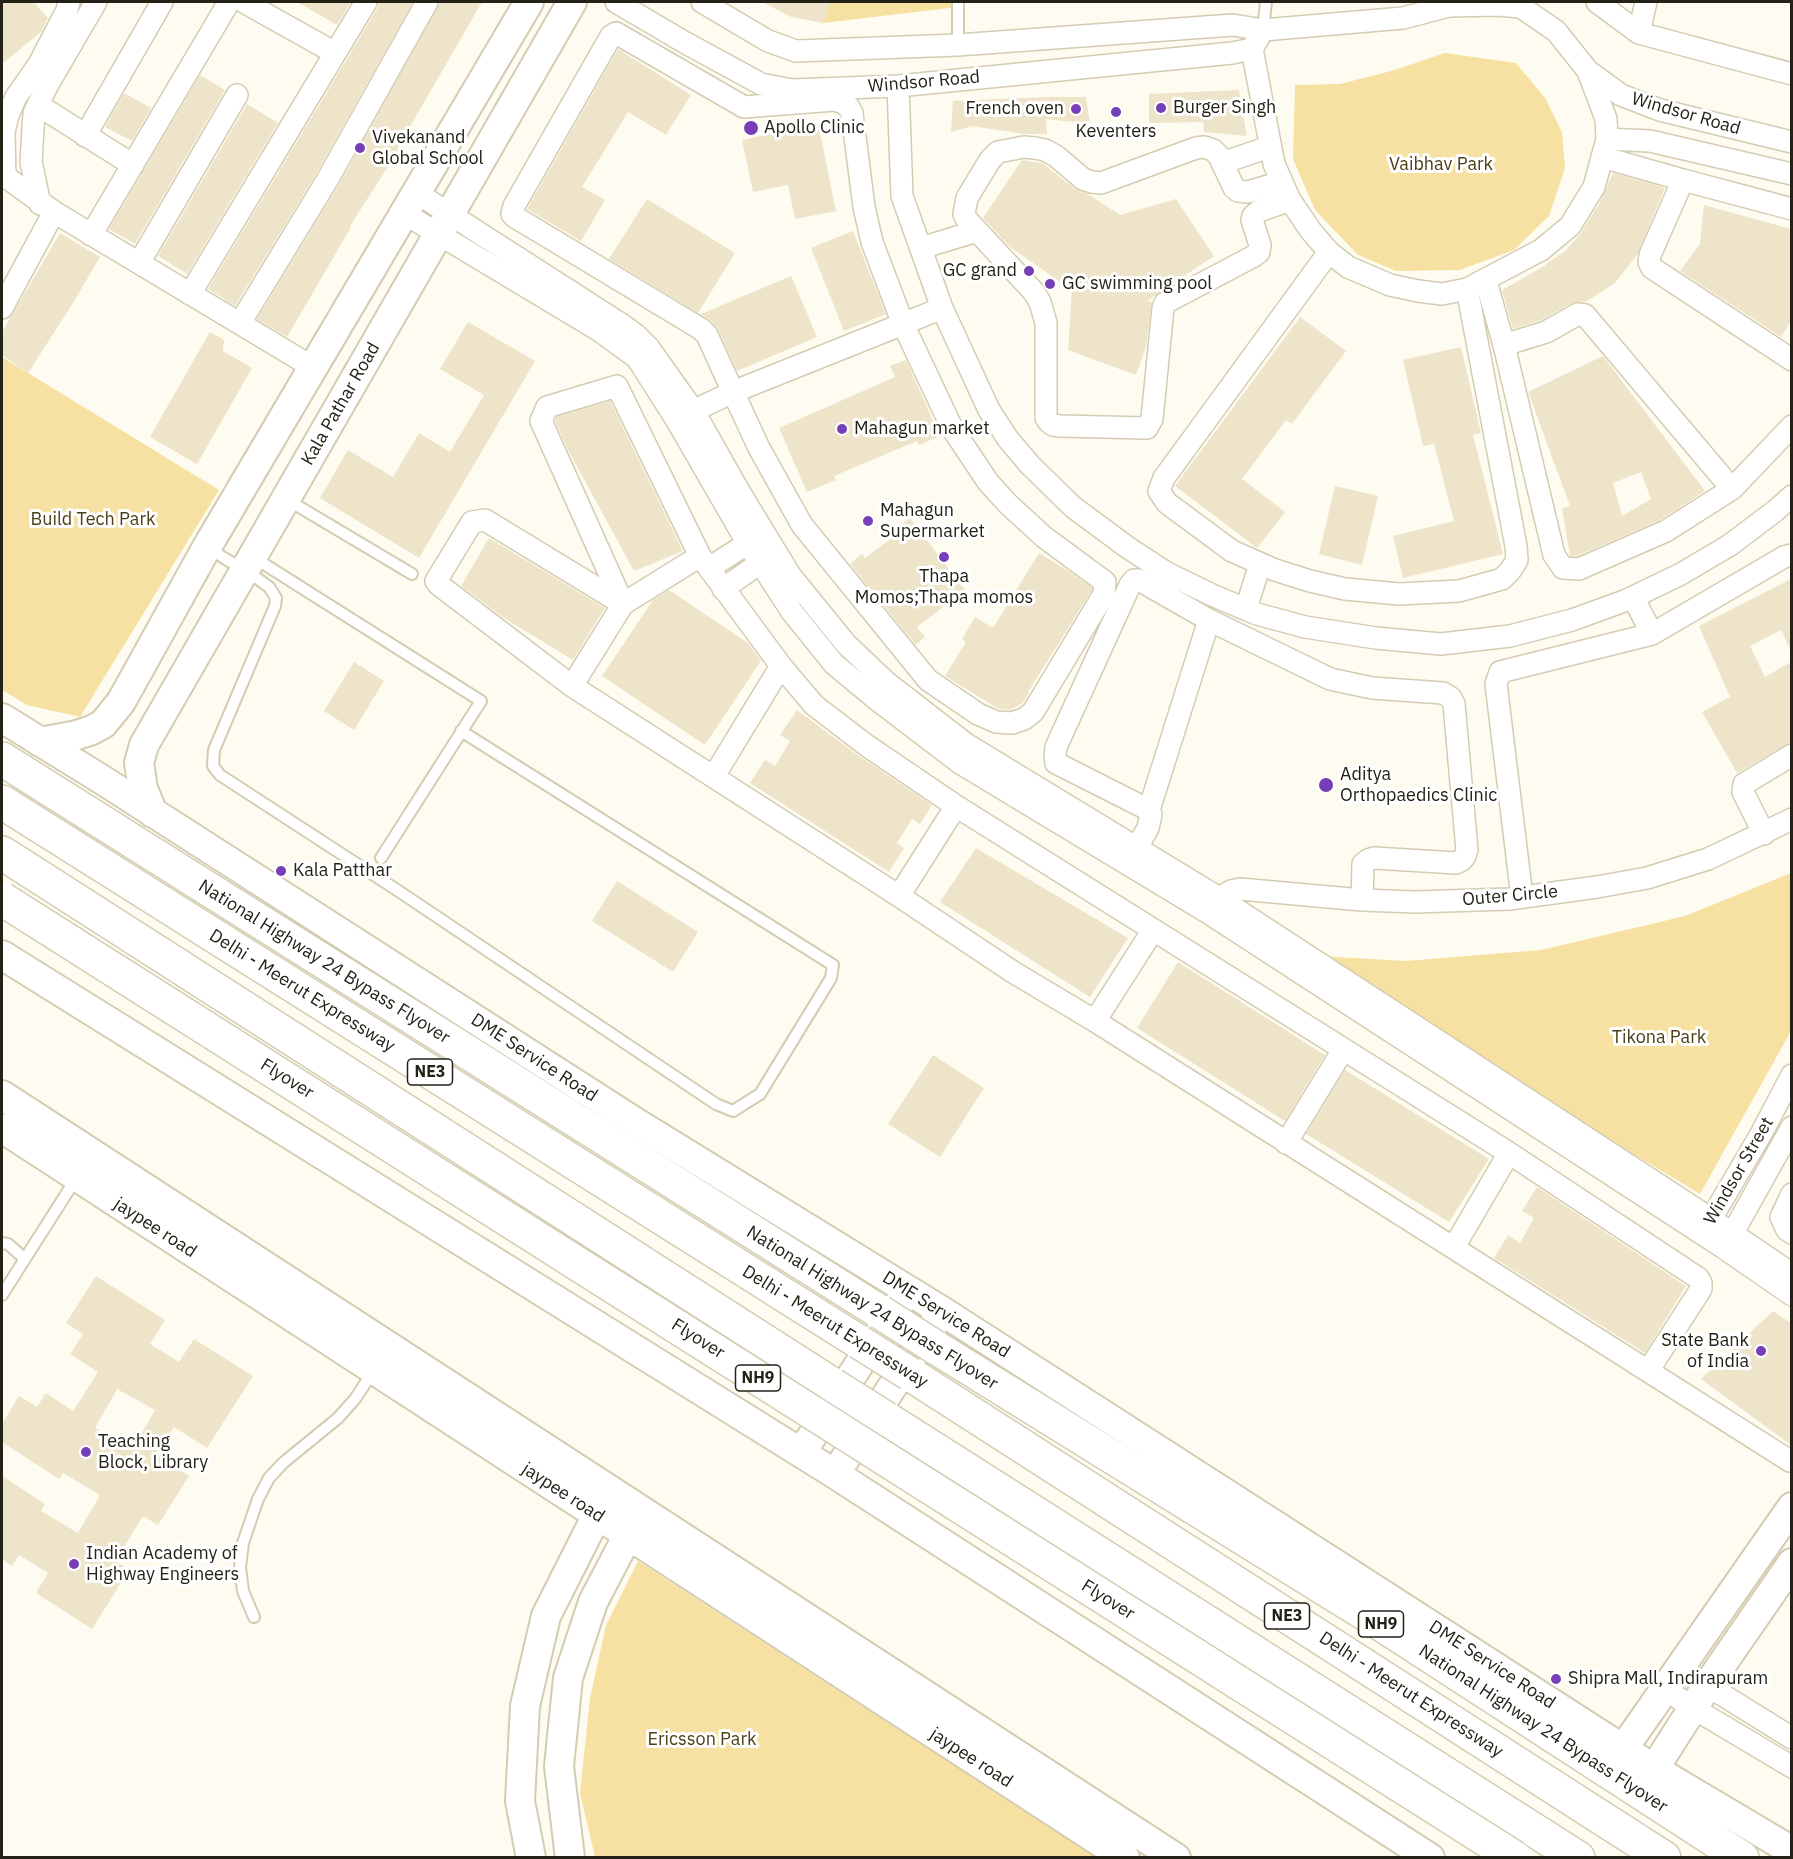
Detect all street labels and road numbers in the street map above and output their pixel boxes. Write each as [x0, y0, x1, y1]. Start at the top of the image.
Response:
street label: Windsor Road [867, 66, 981, 98]
street label: Windsor Road [1629, 88, 1743, 140]
street label: Kala Pathar Road [297, 339, 385, 469]
street label: National Highway 24 Bypass Flyover [194, 875, 454, 1049]
street label: Outer Circle [1461, 881, 1559, 911]
street label: Delhi - Meerut Expressway [205, 925, 399, 1057]
street label: DME Service Road [467, 1009, 601, 1107]
street label: Flyover [256, 1054, 318, 1104]
road number: NE3 [408, 1059, 452, 1085]
street label: Windsor Street [1700, 1114, 1778, 1228]
street label: jaypee road [110, 1193, 200, 1263]
street label: National Highway 24 Bypass Flyover [742, 1221, 1002, 1395]
street label: Delhi - Meerut Expressway [738, 1261, 932, 1393]
street label: DME Service Road [878, 1267, 1014, 1363]
street label: Flyover [667, 1314, 729, 1364]
road number: NH9 [736, 1365, 780, 1391]
street label: jaypee road [518, 1458, 608, 1528]
street label: Flyover [1077, 1575, 1139, 1625]
road number: NE3 [1264, 1603, 1310, 1629]
road number: NH9 [1358, 1611, 1404, 1637]
street label: DME Service Road [1425, 1616, 1559, 1714]
street label: Delhi - Meerut Expressway [1315, 1627, 1507, 1763]
street label: National Highway 24 Bypass Flyover [1414, 1640, 1672, 1818]
street label: jaypee road [926, 1723, 1016, 1793]

